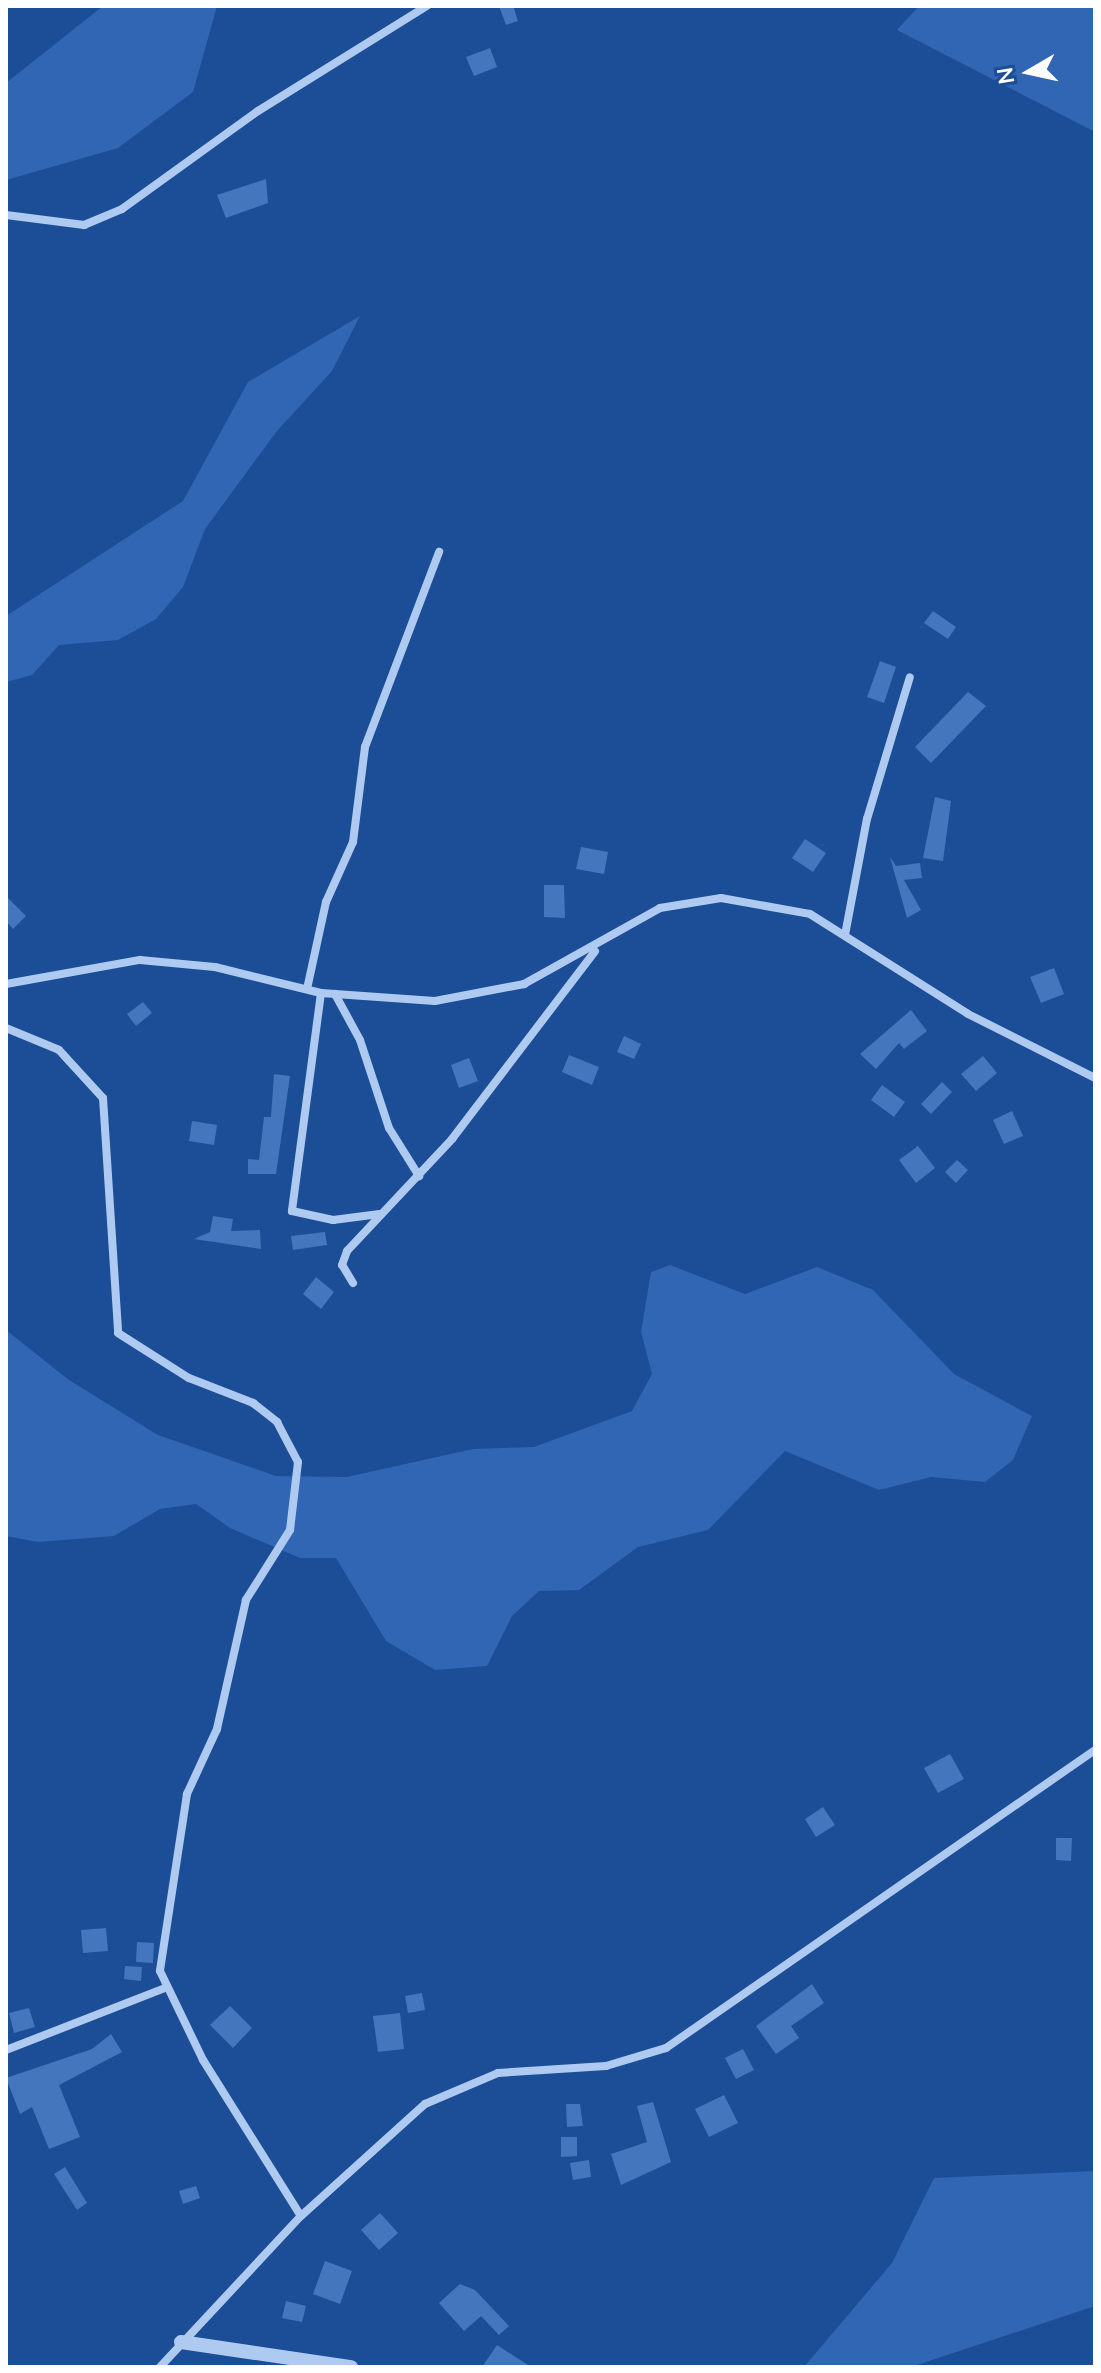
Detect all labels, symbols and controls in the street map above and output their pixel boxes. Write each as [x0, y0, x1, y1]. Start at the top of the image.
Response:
north arrow [989, 32, 1069, 112]
text: N [990, 65, 1020, 86]

